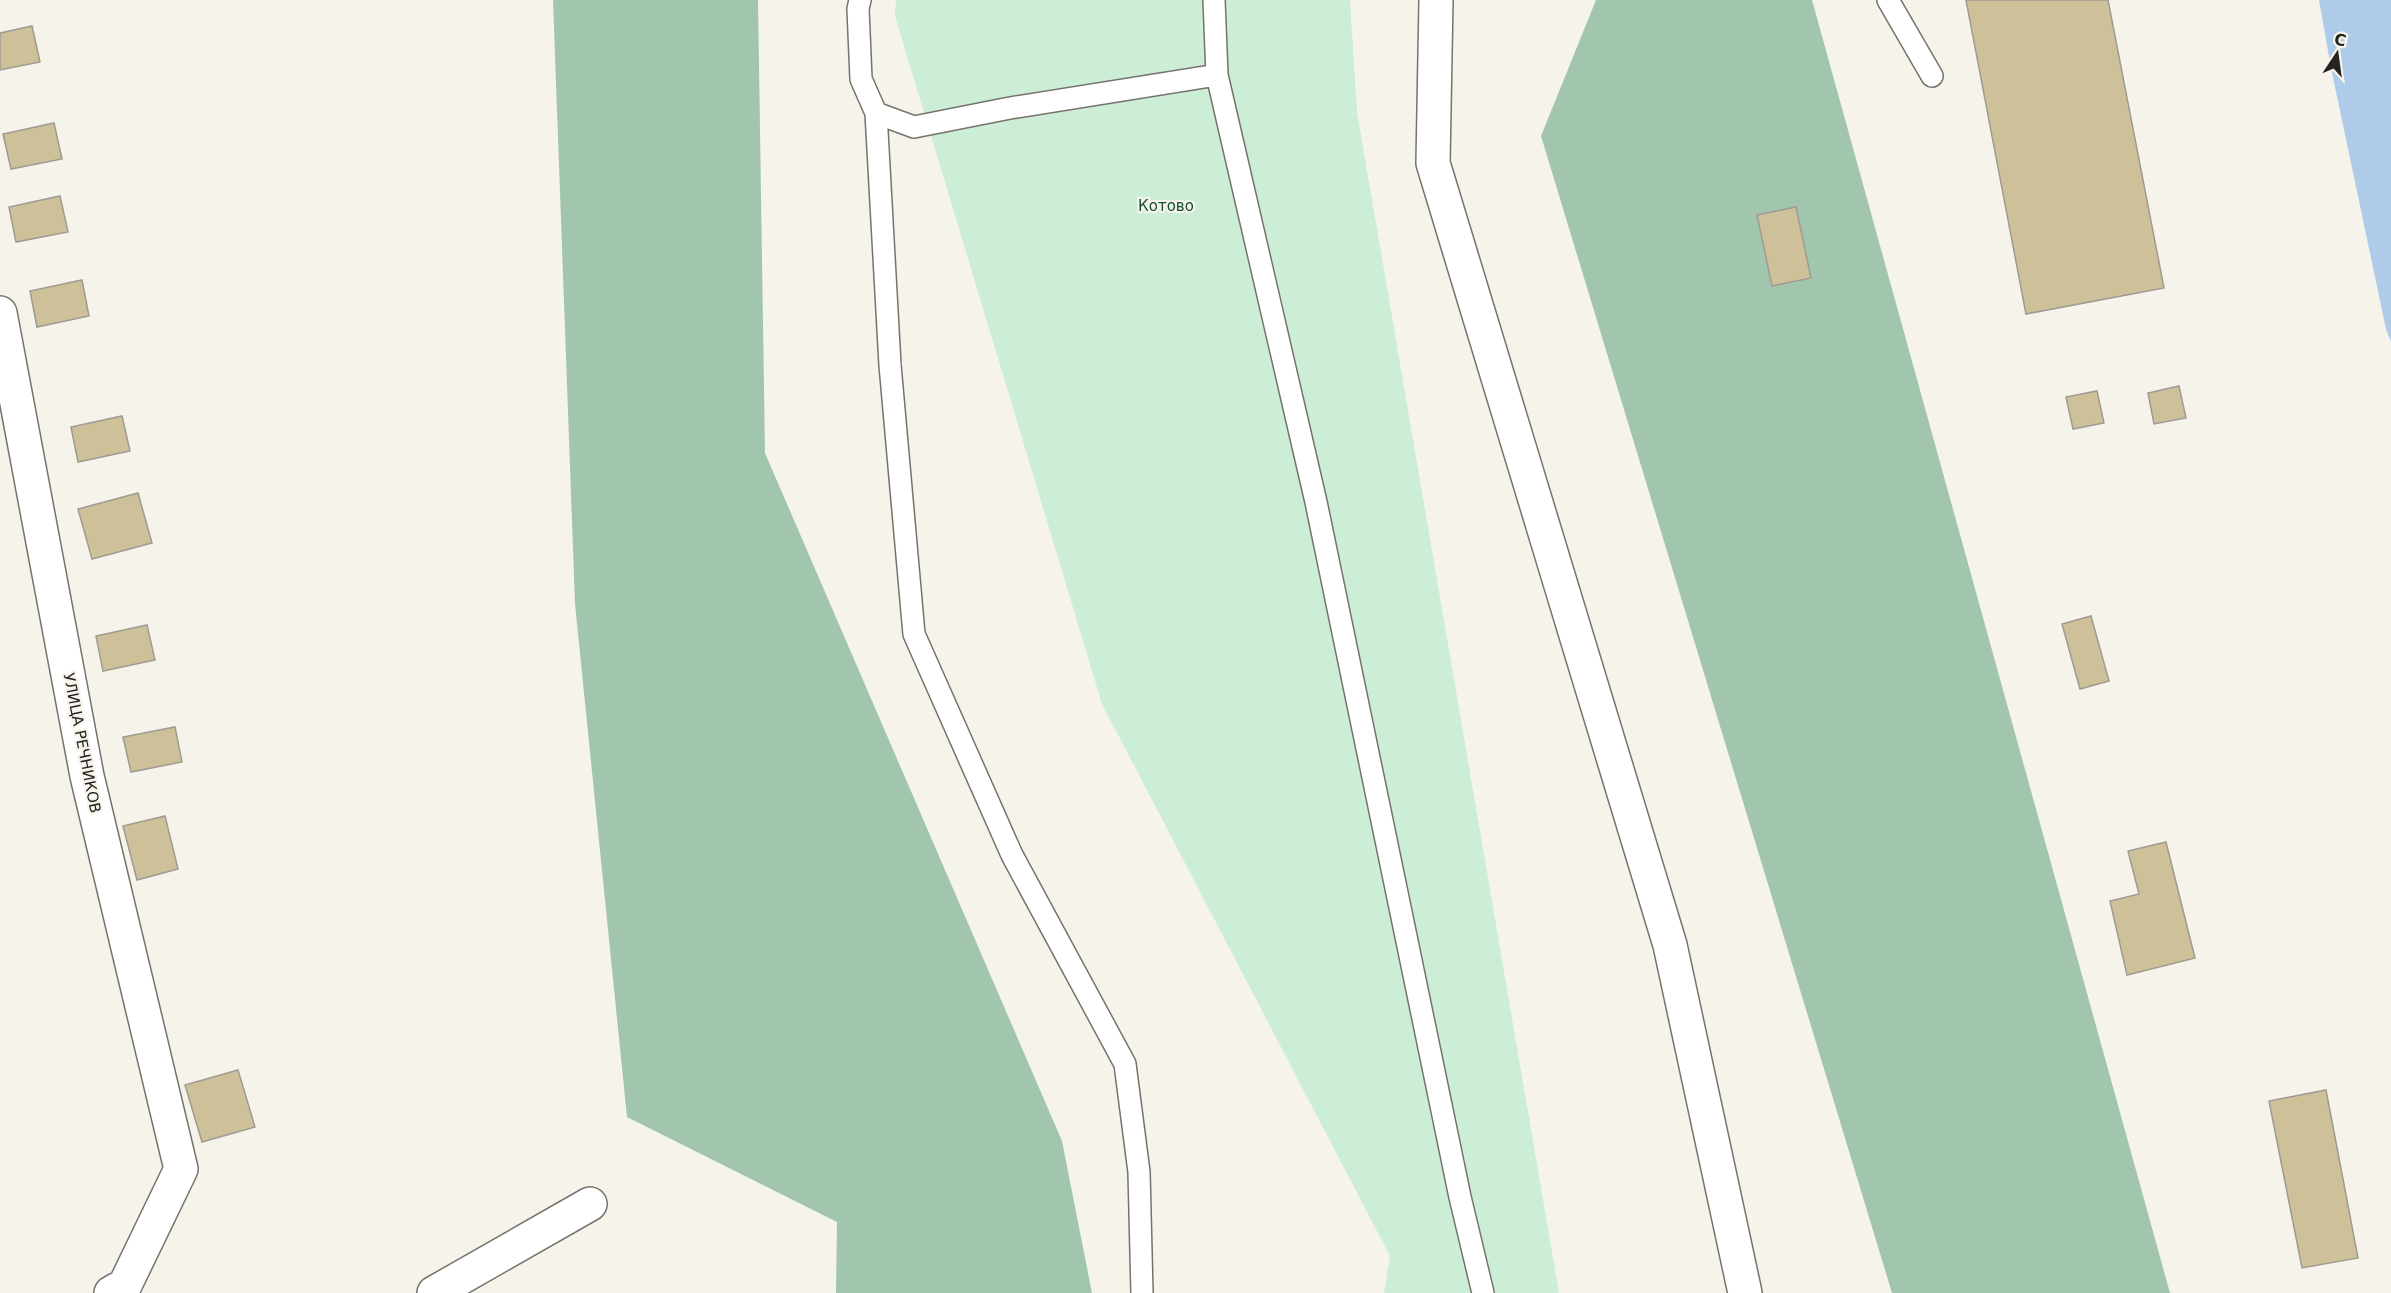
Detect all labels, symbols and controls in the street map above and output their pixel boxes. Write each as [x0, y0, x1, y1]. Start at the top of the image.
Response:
north arrow [2307, 24, 2367, 84]
text: С [2332, 29, 2348, 50]
park label: Котово [1138, 197, 1194, 215]
street label: УЛИЦА РЕЧНИКОВ [60, 671, 104, 815]

